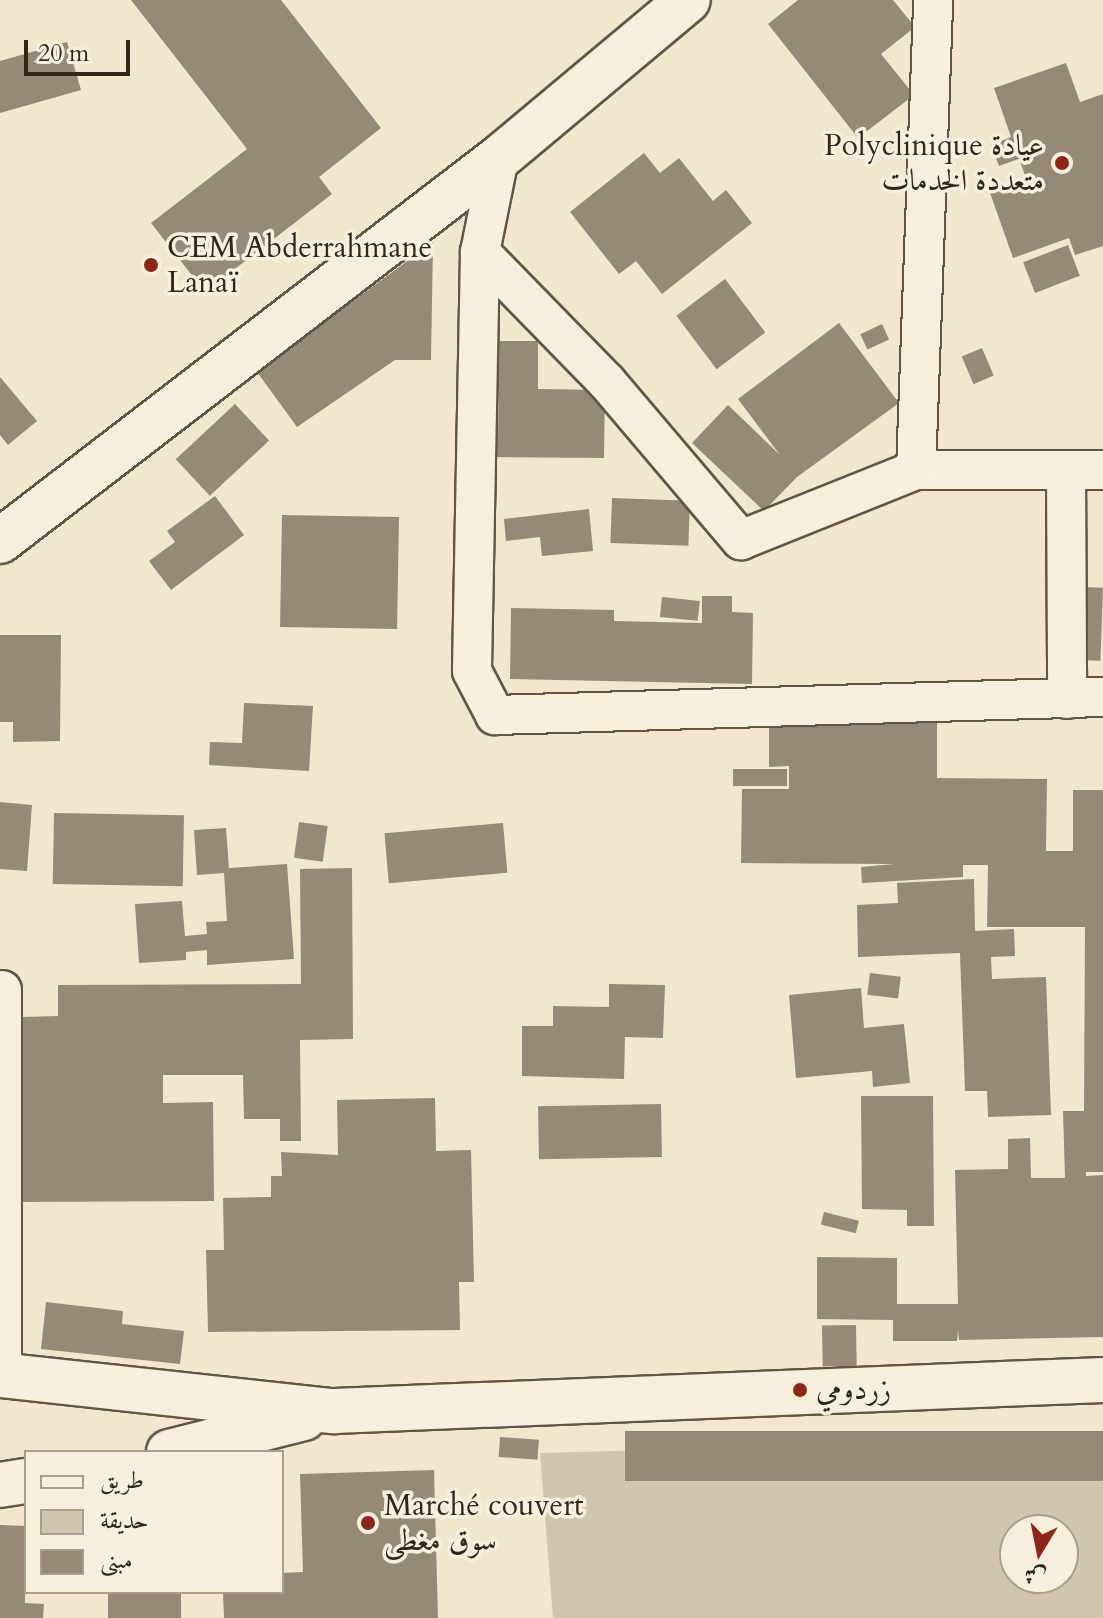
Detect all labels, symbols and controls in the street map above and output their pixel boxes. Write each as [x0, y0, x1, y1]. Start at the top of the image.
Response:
scale bar [28, 24, 134, 74]
text: 20 m [38, 37, 89, 70]
place label: Polyclinique عيادة متعددة الخدمات [824, 128, 1044, 198]
marker: Polyclinique عيادة متعددة الخدمات [1051, 152, 1073, 174]
place label: CEM Abderrahmane Lanaï [167, 230, 432, 300]
marker: CEM Abderrahmane Lanaï [142, 256, 160, 274]
place label: زردومي [816, 1372, 891, 1408]
marker: زردومي [791, 1381, 809, 1399]
legend [24, 1450, 284, 1594]
text: طريق [100, 1464, 144, 1497]
place label: Marché couvert سوق مغطى [384, 1488, 584, 1558]
text: حديقة [100, 1504, 149, 1537]
marker: Marché couvert سوق مغطى [359, 1514, 377, 1532]
north arrow [999, 1514, 1079, 1594]
text: مبنى [100, 1544, 133, 1577]
text: ش [1022, 1559, 1049, 1592]

